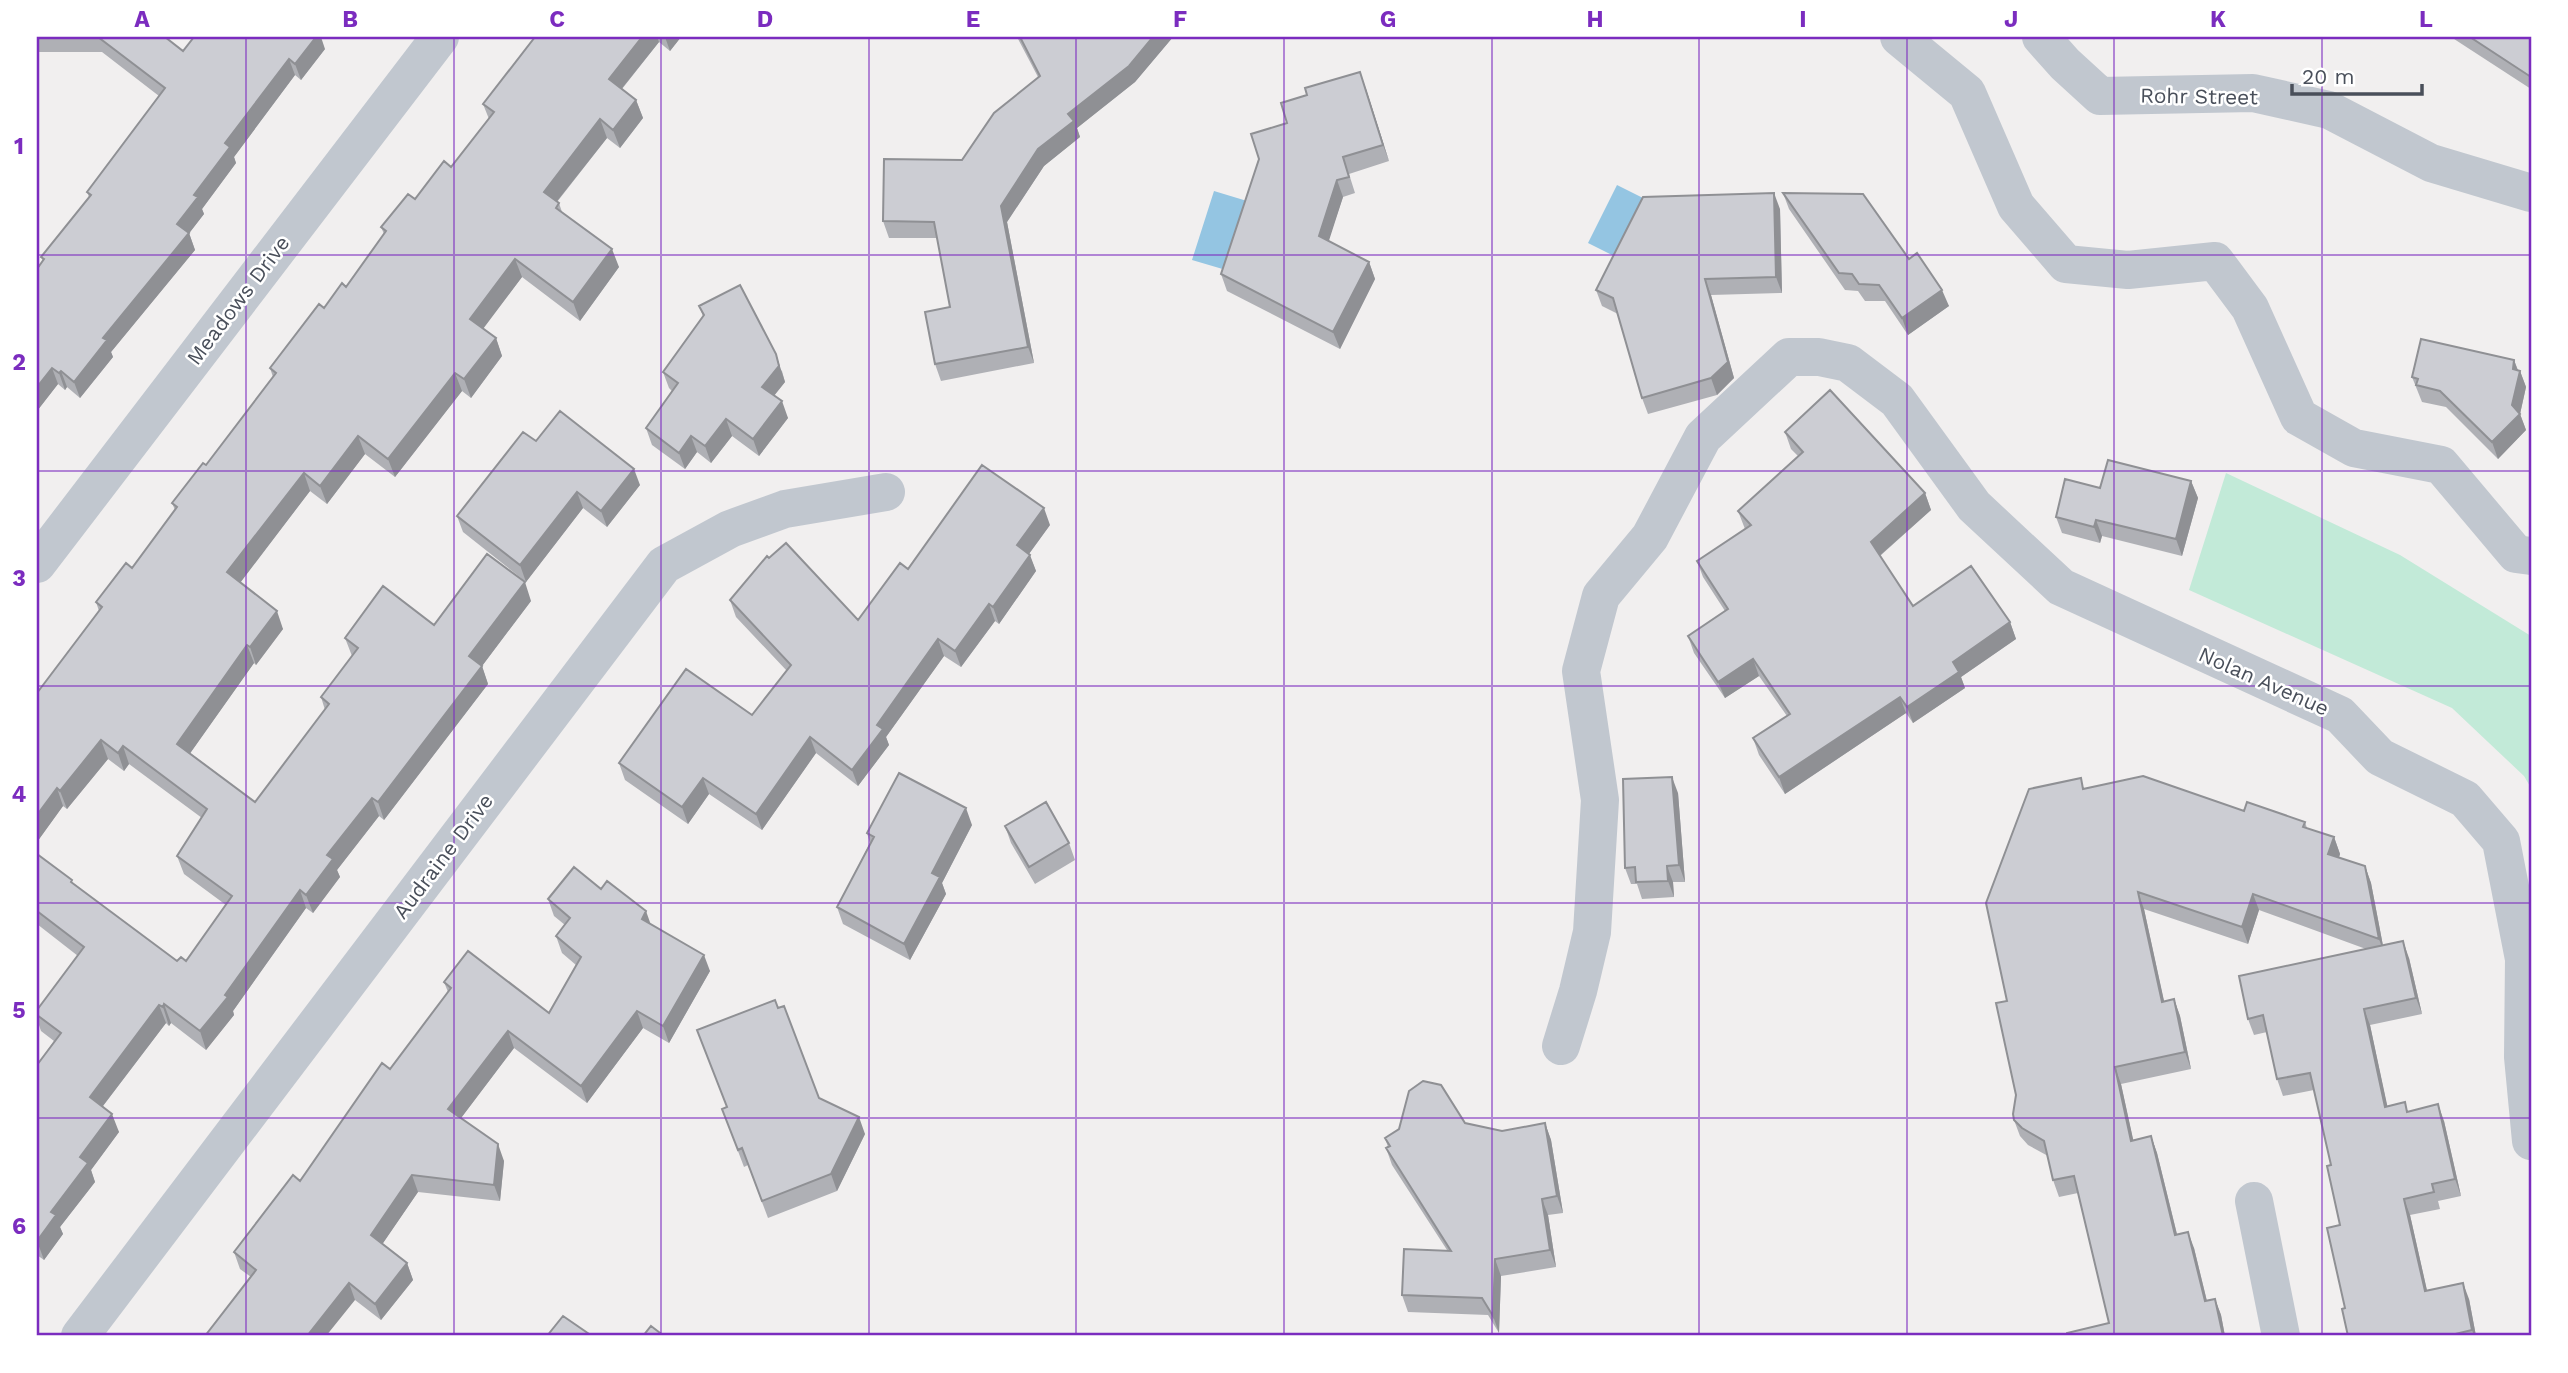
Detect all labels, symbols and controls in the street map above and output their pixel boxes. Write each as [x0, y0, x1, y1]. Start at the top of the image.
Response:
text: A [134, 6, 150, 33]
text: B [342, 6, 358, 33]
text: C [549, 6, 565, 33]
text: D [757, 6, 773, 33]
text: E [966, 6, 980, 33]
text: F [1173, 6, 1187, 33]
text: G [1380, 6, 1396, 33]
text: H [1586, 6, 1604, 33]
text: I [1799, 6, 1807, 33]
text: J [2004, 6, 2018, 33]
text: K [2210, 6, 2226, 33]
text: L [2419, 6, 2433, 33]
scale bar [2292, 52, 2421, 96]
text: 20 m [2302, 64, 2354, 89]
street label: Rohr Street [2140, 82, 2258, 110]
text: 1 [14, 133, 24, 160]
street label: Meadows Drive [181, 231, 295, 369]
text: 2 [12, 349, 26, 376]
text: 3 [12, 565, 26, 592]
street label: Nolan Avenue [2195, 641, 2333, 721]
text: 4 [12, 781, 27, 808]
street label: Audraine Drive [388, 789, 498, 923]
text: 5 [12, 997, 26, 1024]
text: 6 [12, 1213, 26, 1240]

